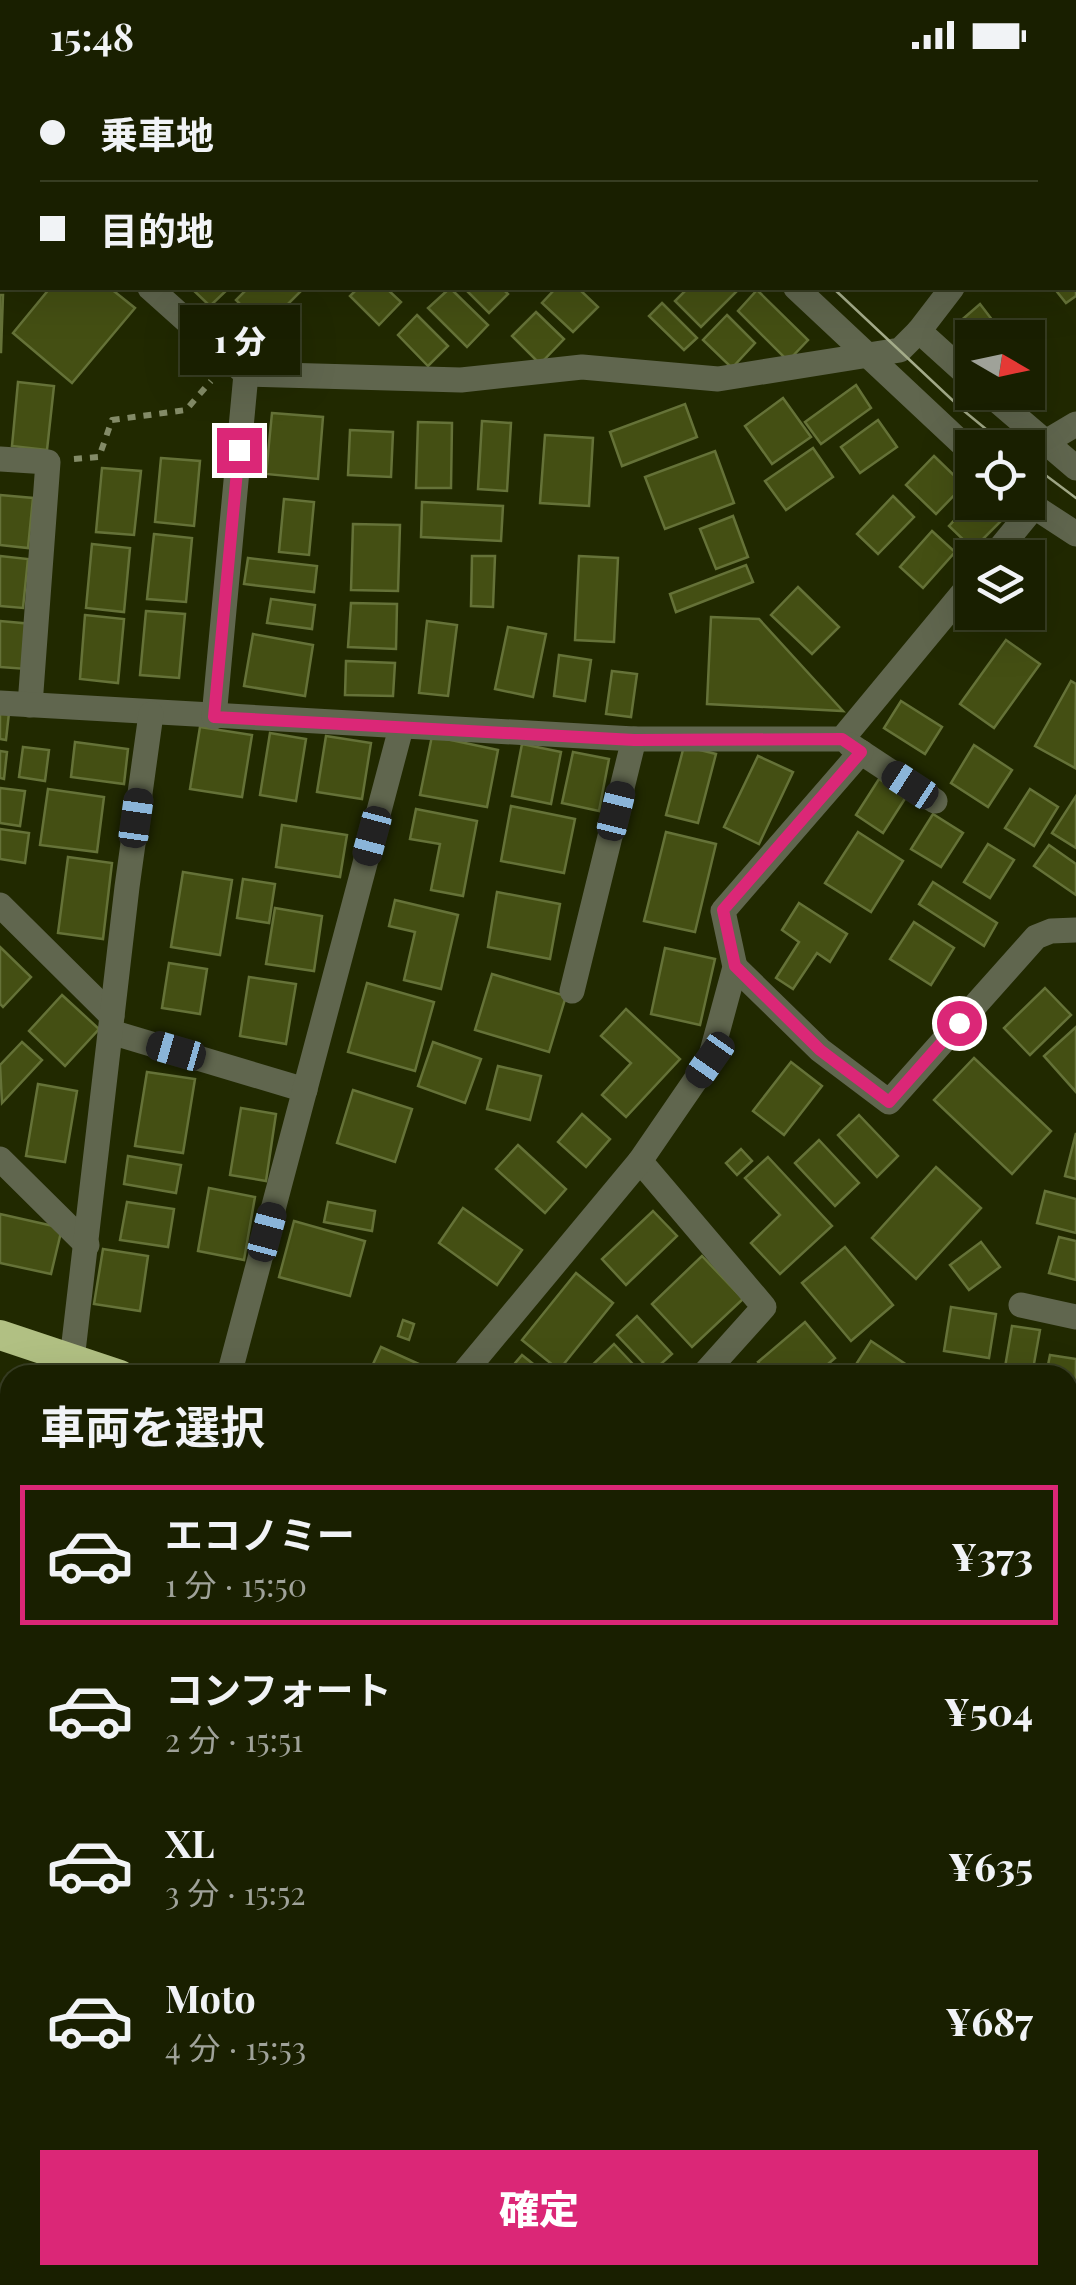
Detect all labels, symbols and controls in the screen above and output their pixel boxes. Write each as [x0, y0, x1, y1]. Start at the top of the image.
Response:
text: 15:48 [50, 10, 134, 61]
text: 乗車地 [100, 108, 214, 159]
text: 目的地 [100, 204, 214, 255]
callout: 1 分 [179, 305, 299, 375]
text: 1 分 [214, 318, 266, 361]
north arrow [955, 320, 1045, 410]
map controls [955, 320, 1045, 630]
route end [217, 428, 262, 473]
button: locate [955, 430, 1045, 520]
button: layers [955, 540, 1045, 630]
car [877, 756, 943, 814]
car [594, 778, 638, 844]
car [117, 786, 155, 850]
car [350, 803, 394, 869]
route start [937, 1001, 982, 1046]
car [681, 1027, 739, 1093]
car [143, 1028, 209, 1074]
car [245, 1199, 289, 1265]
text: 車両を選択 [40, 1395, 265, 1455]
text: エコノミー [165, 1508, 355, 1559]
icon: car [45, 1510, 135, 1600]
text: ¥373 [951, 1530, 1033, 1581]
text: 1 分 · 15:50 [165, 1562, 307, 1605]
text: コンフォート [165, 1663, 392, 1714]
icon: car [45, 1665, 135, 1755]
text: ¥504 [944, 1685, 1033, 1736]
text: 2 分 · 15:51 [165, 1717, 303, 1760]
text: XL [165, 1817, 214, 1868]
icon: car [45, 1820, 135, 1910]
text: ¥635 [948, 1840, 1033, 1891]
text: 3 分 · 15:52 [165, 1870, 306, 1913]
text: Moto [165, 1972, 256, 2023]
icon: car [45, 1975, 135, 2065]
text: ¥687 [945, 1995, 1033, 2046]
text: 4 分 · 15:53 [165, 2025, 306, 2068]
button: 確定 [40, 2150, 1038, 2265]

